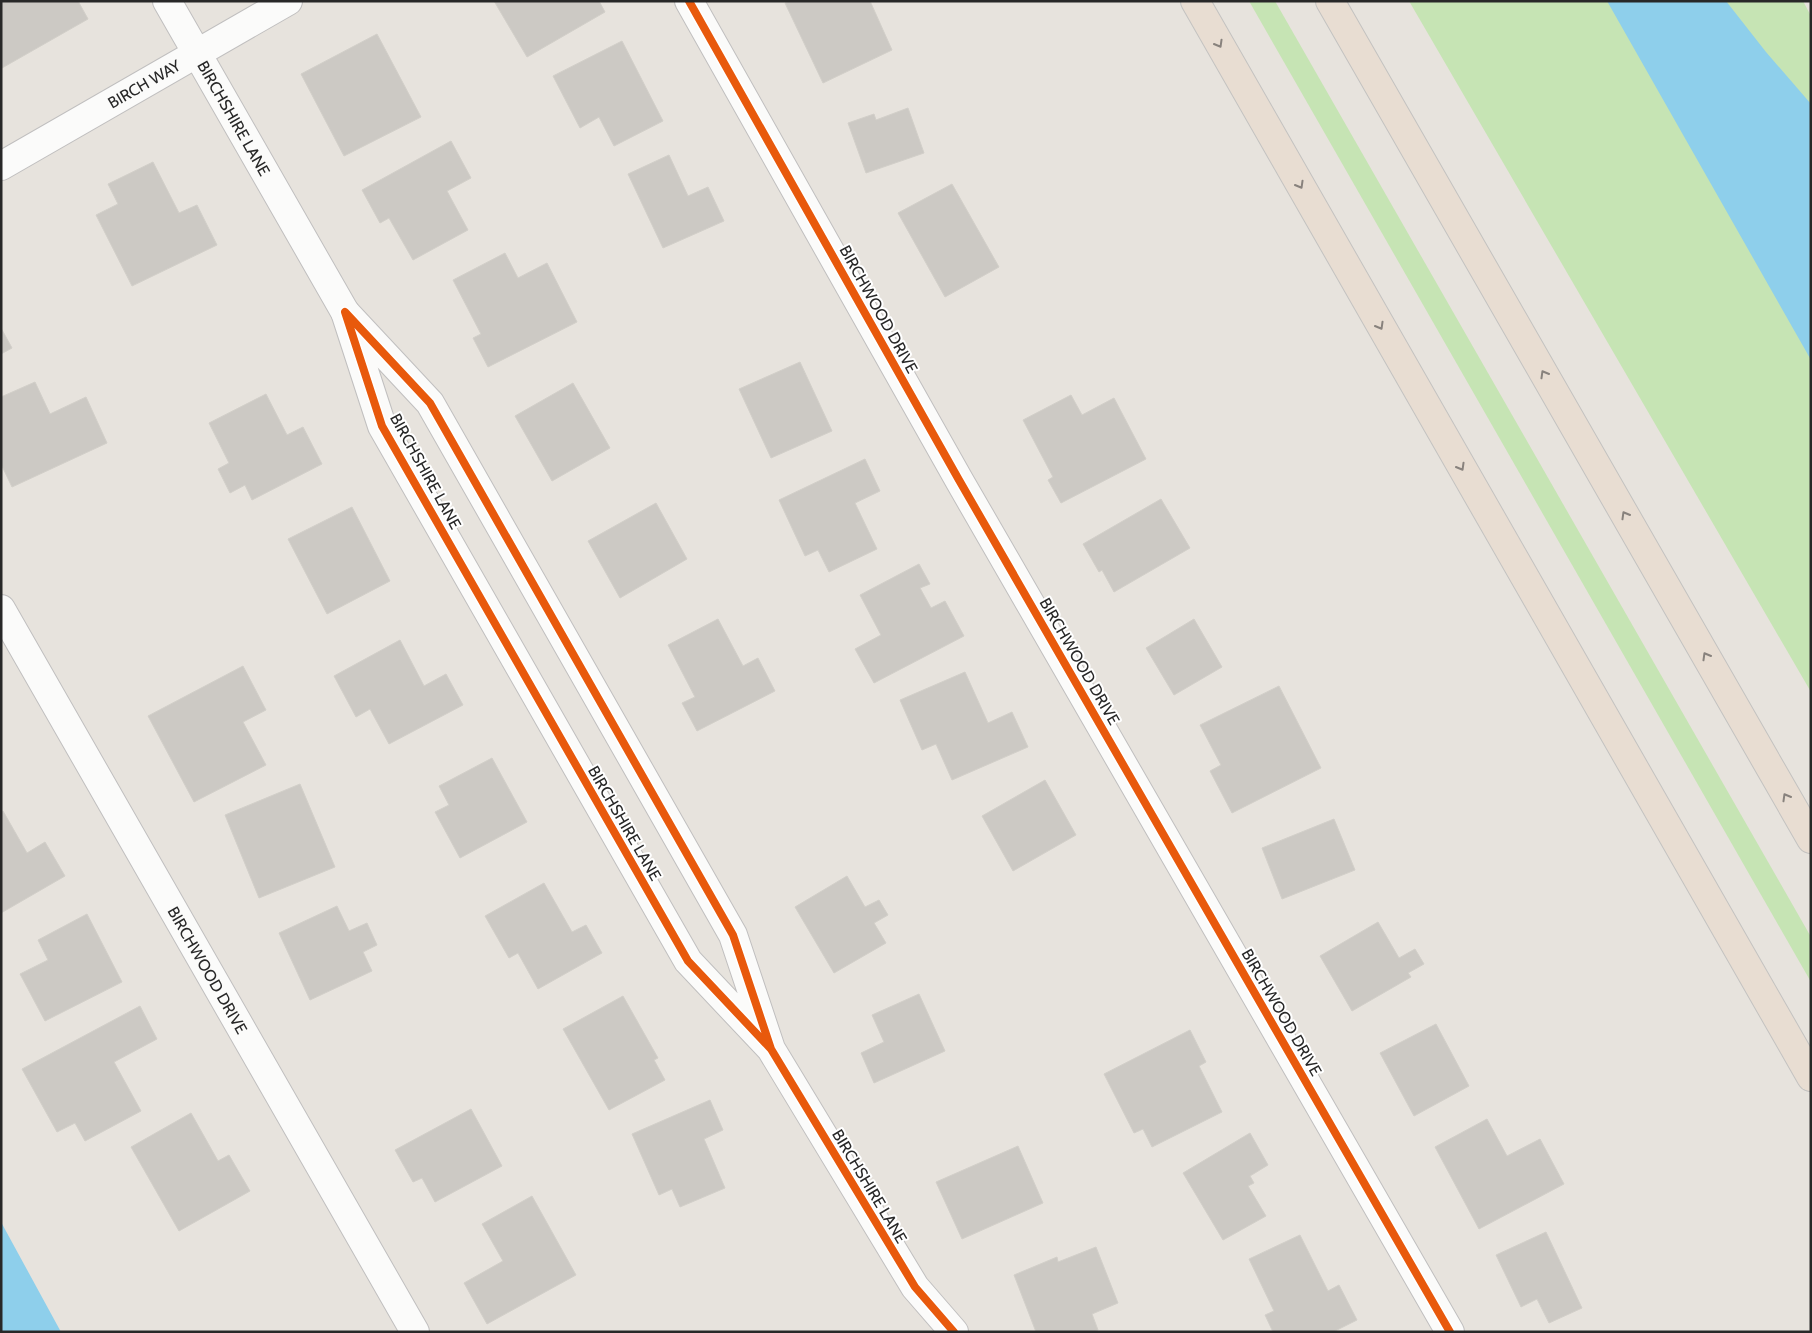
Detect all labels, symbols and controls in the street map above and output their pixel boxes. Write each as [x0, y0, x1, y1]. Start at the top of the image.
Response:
one-way arrow [1212, 38, 1222, 47]
street label: BIRCH WAY [105, 55, 185, 113]
street label: BIRCHSHIRE LANE [193, 58, 274, 179]
one-way arrow [1293, 179, 1303, 188]
street label: BIRCHWOOD DRIVE [836, 242, 922, 377]
one-way arrow [1374, 320, 1384, 329]
one-way arrow [1540, 371, 1550, 380]
street label: BIRCHSHIRE LANE [386, 410, 465, 532]
one-way arrow [1455, 461, 1465, 470]
one-way arrow [1621, 512, 1631, 521]
street label: BIRCHWOOD DRIVE [1036, 594, 1124, 728]
one-way arrow [1702, 653, 1712, 662]
street label: BIRCHSHIRE LANE [584, 763, 665, 884]
one-way arrow [1783, 794, 1793, 803]
street label: BIRCHWOOD DRIVE [163, 903, 251, 1037]
street label: BIRCHWOOD DRIVE [1238, 945, 1326, 1079]
street label: BIRCHSHIRE LANE [828, 1126, 911, 1247]

